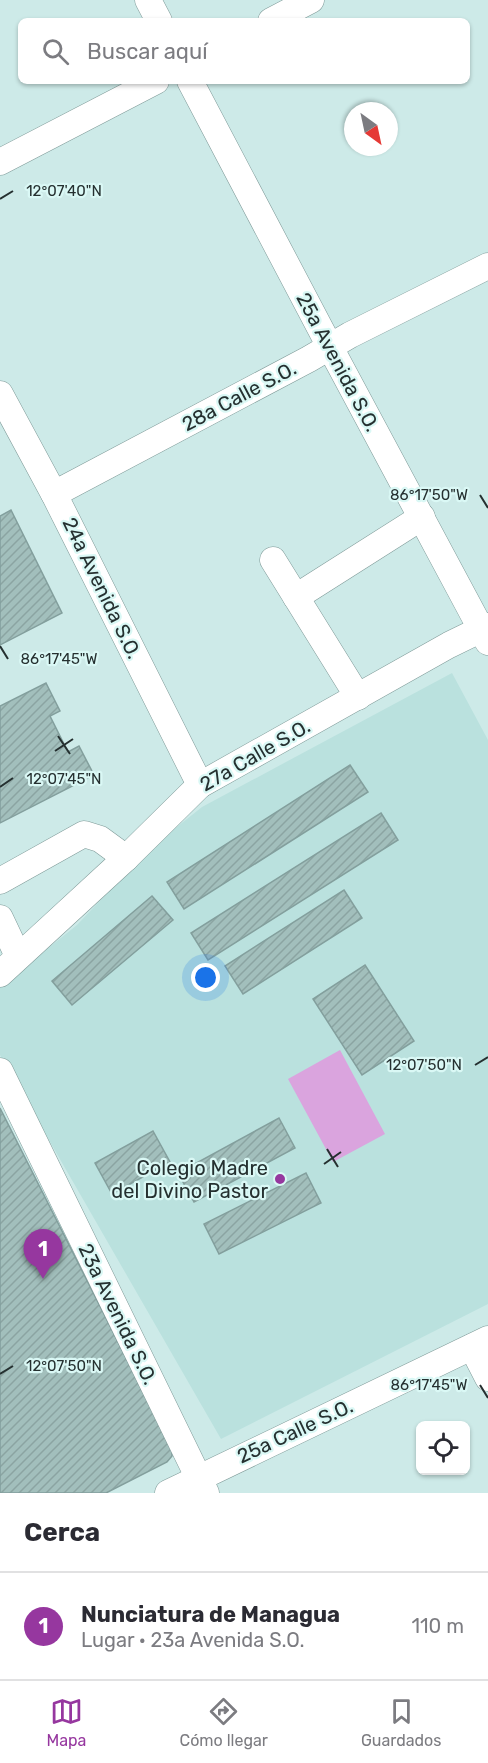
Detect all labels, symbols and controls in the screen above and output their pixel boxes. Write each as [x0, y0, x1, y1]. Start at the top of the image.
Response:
search box [18, 18, 470, 84]
icon: search [39, 35, 72, 68]
text: Buscar aquí [87, 38, 208, 65]
north arrow [344, 102, 398, 156]
text: 12°07'40"N [26, 182, 102, 200]
street label: 25a Avenida S.O. [291, 288, 385, 436]
street label: 28a Calle S.O. [178, 356, 300, 436]
text: 86°17'50"W [390, 486, 468, 504]
street label: 24a Avenida S.O. [57, 513, 147, 663]
text: 86°17'45"W [21, 650, 97, 668]
street label: 27a Calle S.O. [196, 714, 314, 796]
text: 12°07'45"N [26, 770, 102, 788]
your location [191, 963, 220, 992]
text: 12°07'50"N [386, 1056, 462, 1074]
place label: Colegio Madre del Divino Pastor [111, 1156, 268, 1203]
marker: Colegio Madre del Divino Pastor [273, 1172, 287, 1186]
pin: 1 [24, 1230, 63, 1279]
street label: 23a Avenida S.O. [73, 1239, 163, 1389]
text: 12°07'50"N [26, 1357, 102, 1375]
text: 86°17'45"W [391, 1376, 467, 1394]
street label: 25a Calle S.O. [233, 1394, 357, 1468]
map controls [416, 1421, 470, 1475]
button: locate [416, 1421, 470, 1475]
text: Cerca [24, 1517, 100, 1548]
text: Nunciatura de Managua [81, 1601, 340, 1628]
text: 1 [39, 1614, 48, 1638]
text: 110 m [412, 1614, 464, 1638]
text: Lugar · 23a Avenida S.O. [81, 1628, 305, 1652]
tab: Mapa [47, 1695, 86, 1750]
tab: Cómo llegar [180, 1695, 268, 1750]
tab: Guardados [361, 1695, 441, 1750]

